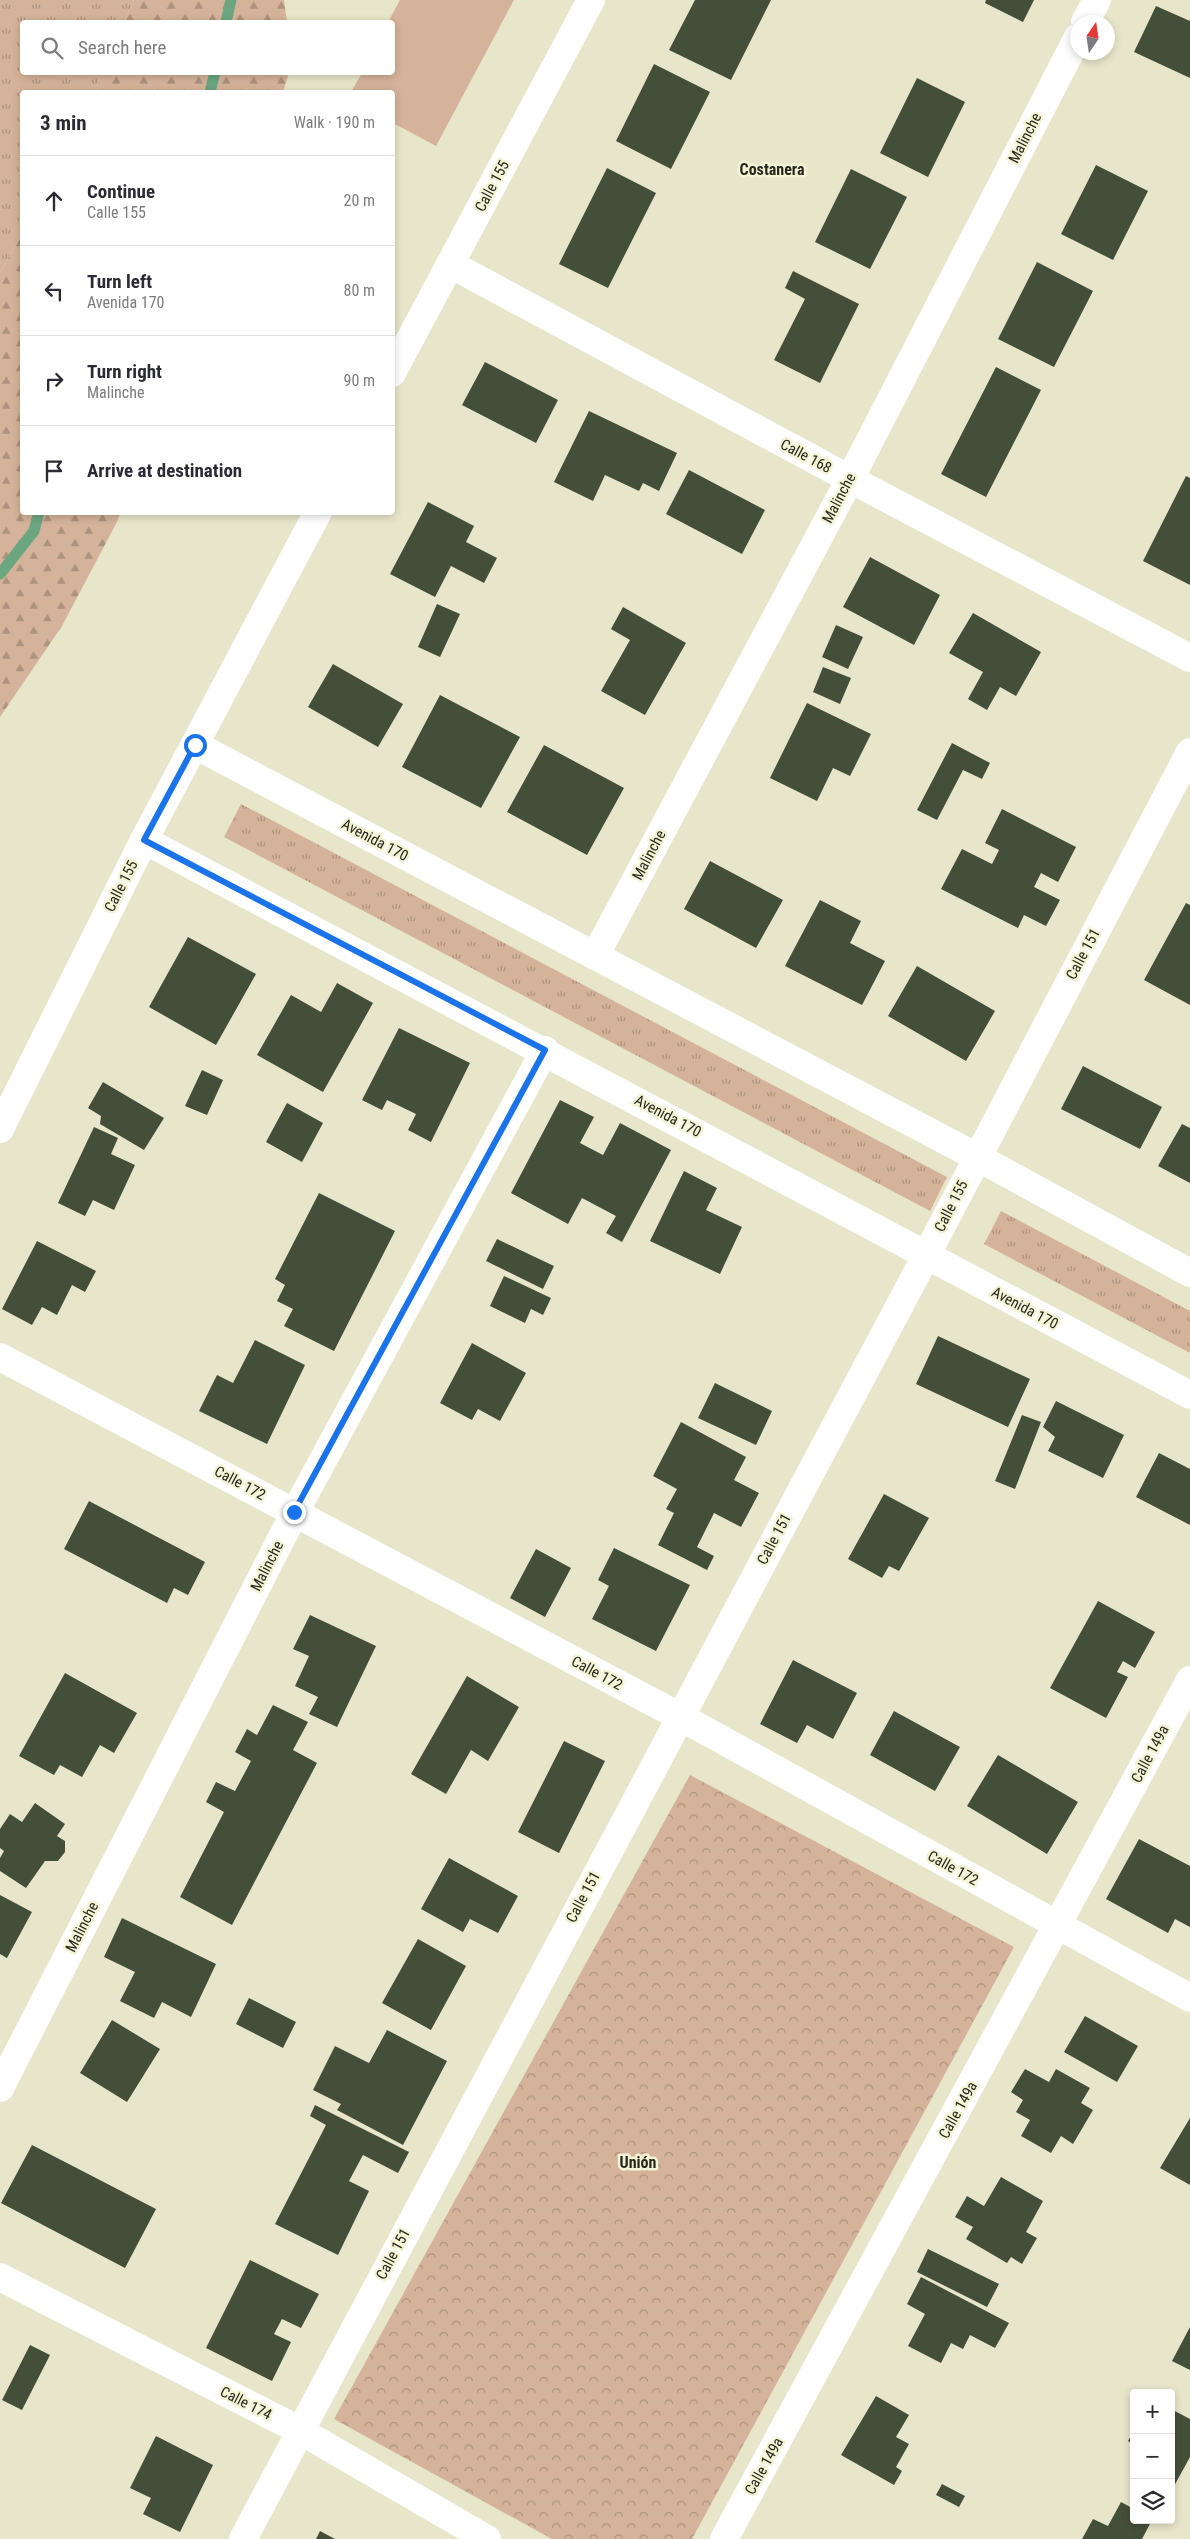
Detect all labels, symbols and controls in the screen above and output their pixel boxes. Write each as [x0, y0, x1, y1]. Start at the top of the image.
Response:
north arrow [1070, 15, 1115, 60]
search box [20, 20, 395, 75]
icon: search [38, 34, 66, 62]
text: Search here [78, 36, 166, 59]
street label: Malinche [1005, 110, 1045, 166]
text: 3 min [40, 111, 87, 135]
text: Walk · 190 m [294, 113, 375, 132]
street label: Calle 155 [471, 157, 513, 215]
district label: Costanera [740, 160, 805, 179]
text: Continue [87, 180, 155, 203]
icon: ahead [40, 187, 68, 215]
text: 20 m [343, 191, 375, 210]
text: Calle 155 [87, 203, 146, 222]
text: Turn left [87, 270, 152, 293]
icon: left [40, 277, 68, 305]
text: 80 m [343, 281, 375, 300]
text: Avenida 170 [87, 293, 164, 312]
text: Turn right [87, 360, 162, 383]
icon: right [40, 367, 68, 395]
text: 90 m [343, 371, 375, 390]
text: Malinche [87, 383, 144, 402]
street label: Calle 168 [777, 435, 835, 477]
icon: arrive [40, 457, 68, 485]
text: Arrive at destination [87, 459, 242, 482]
street label: Malinche [818, 470, 860, 526]
route start [184, 734, 207, 757]
street label: Avenida 170 [339, 815, 411, 865]
street label: Malinche [628, 827, 670, 883]
street label: Calle 155 [100, 857, 142, 915]
street label: Calle 151 [1062, 925, 1104, 983]
street label: Avenida 170 [632, 1091, 704, 1141]
street label: Calle 155 [930, 1177, 972, 1235]
street label: Avenida 170 [989, 1283, 1061, 1333]
street label: Calle 172 [211, 1462, 269, 1504]
route end [283, 1501, 306, 1524]
street label: Calle 151 [753, 1510, 795, 1568]
street label: Malinche [247, 1538, 287, 1594]
street label: Calle 172 [568, 1652, 626, 1694]
street label: Calle 149a [1127, 1722, 1173, 1786]
street label: Calle 172 [924, 1847, 982, 1889]
street label: Calle 151 [562, 1868, 604, 1926]
street label: Malinche [62, 1899, 102, 1955]
street label: Calle 149a [935, 2078, 981, 2142]
district label: Unión [620, 2153, 657, 2172]
street label: Calle 151 [372, 2225, 414, 2283]
street label: Calle 174 [217, 2382, 275, 2424]
map controls [1130, 2389, 1175, 2524]
button: + [1130, 2389, 1175, 2434]
street label: Calle 149a [741, 2434, 787, 2498]
button: − [1130, 2434, 1175, 2479]
button: layers [1130, 2479, 1175, 2524]

